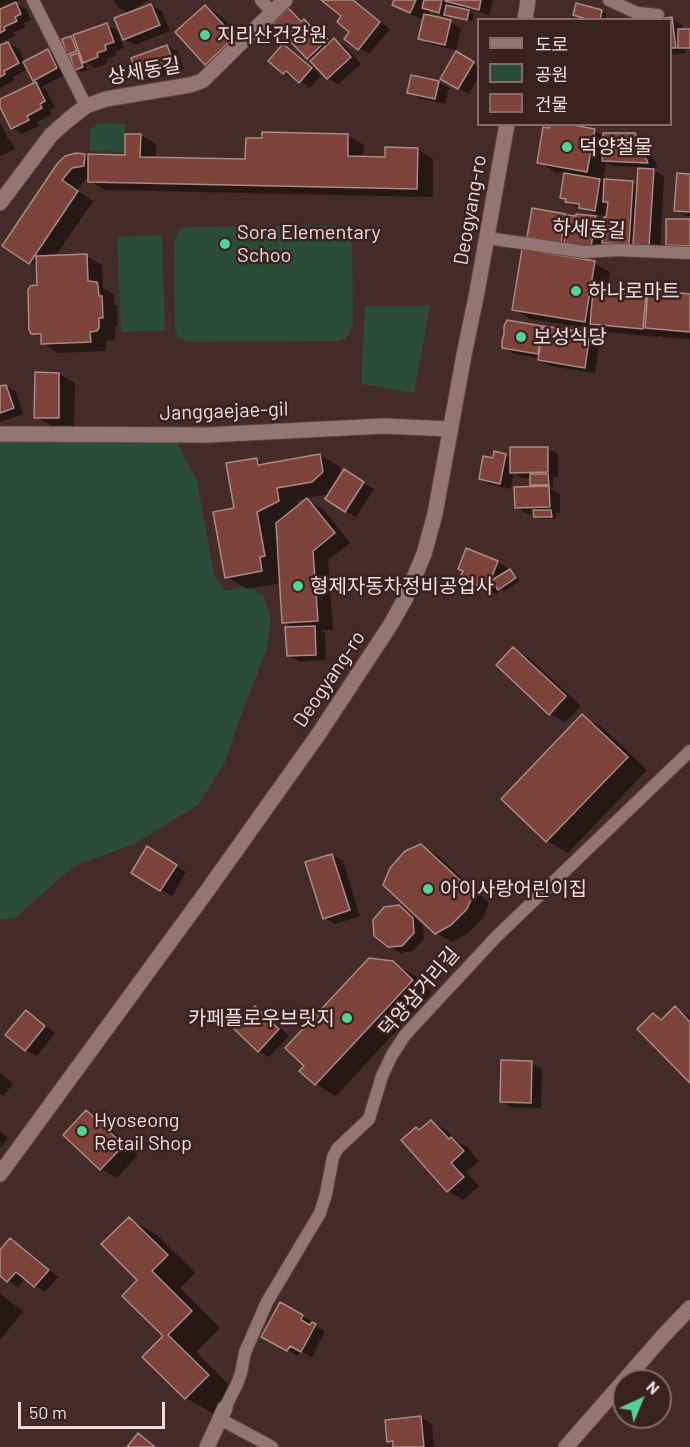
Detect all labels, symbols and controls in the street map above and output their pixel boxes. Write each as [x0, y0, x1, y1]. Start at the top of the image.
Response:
legend [477, 18, 672, 126]
place label: 지리산건강원 [217, 23, 327, 47]
marker: 지리산건강원 [198, 28, 212, 42]
text: 도로 [535, 33, 568, 55]
street label: 상세동길 [106, 53, 182, 89]
text: 공원 [535, 63, 568, 85]
text: 건물 [535, 93, 568, 115]
place label: 덕양철물 [579, 135, 653, 159]
marker: 덕양철물 [560, 140, 574, 154]
street label: Deogyang-ro [449, 153, 491, 267]
street label: 하세동길 [552, 215, 626, 243]
place label: Sora Elementary Schoo [237, 220, 381, 267]
marker: Sora Elementary Schoo [218, 237, 232, 251]
place label: 하나로마트 [588, 279, 680, 303]
marker: 하나로마트 [569, 284, 583, 298]
place label: 보성식당 [533, 325, 607, 349]
marker: 보성식당 [514, 330, 528, 344]
street label: Janggaejae-gil [159, 397, 289, 425]
place label: 형제자동차정비공업사 [310, 574, 494, 598]
marker: 형제자동차정비공업사 [291, 579, 305, 593]
street label: Deogyang-ro [288, 626, 370, 732]
place label: 아이사랑어린이집 [440, 877, 587, 901]
marker: 아이사랑어린이집 [421, 882, 435, 896]
street label: 덕양삼거리길 [374, 942, 464, 1042]
place label: 카페플로우브릿지 [188, 1006, 335, 1030]
marker: 카페플로우브릿지 [340, 1011, 354, 1025]
place label: Hyoseong Retail Shop [94, 1108, 192, 1155]
marker: Hyoseong Retail Shop [75, 1124, 89, 1138]
north arrow [612, 1369, 672, 1429]
text: N [643, 1377, 664, 1398]
scale bar [21, 1390, 168, 1428]
text: 50 m [29, 1401, 67, 1423]

